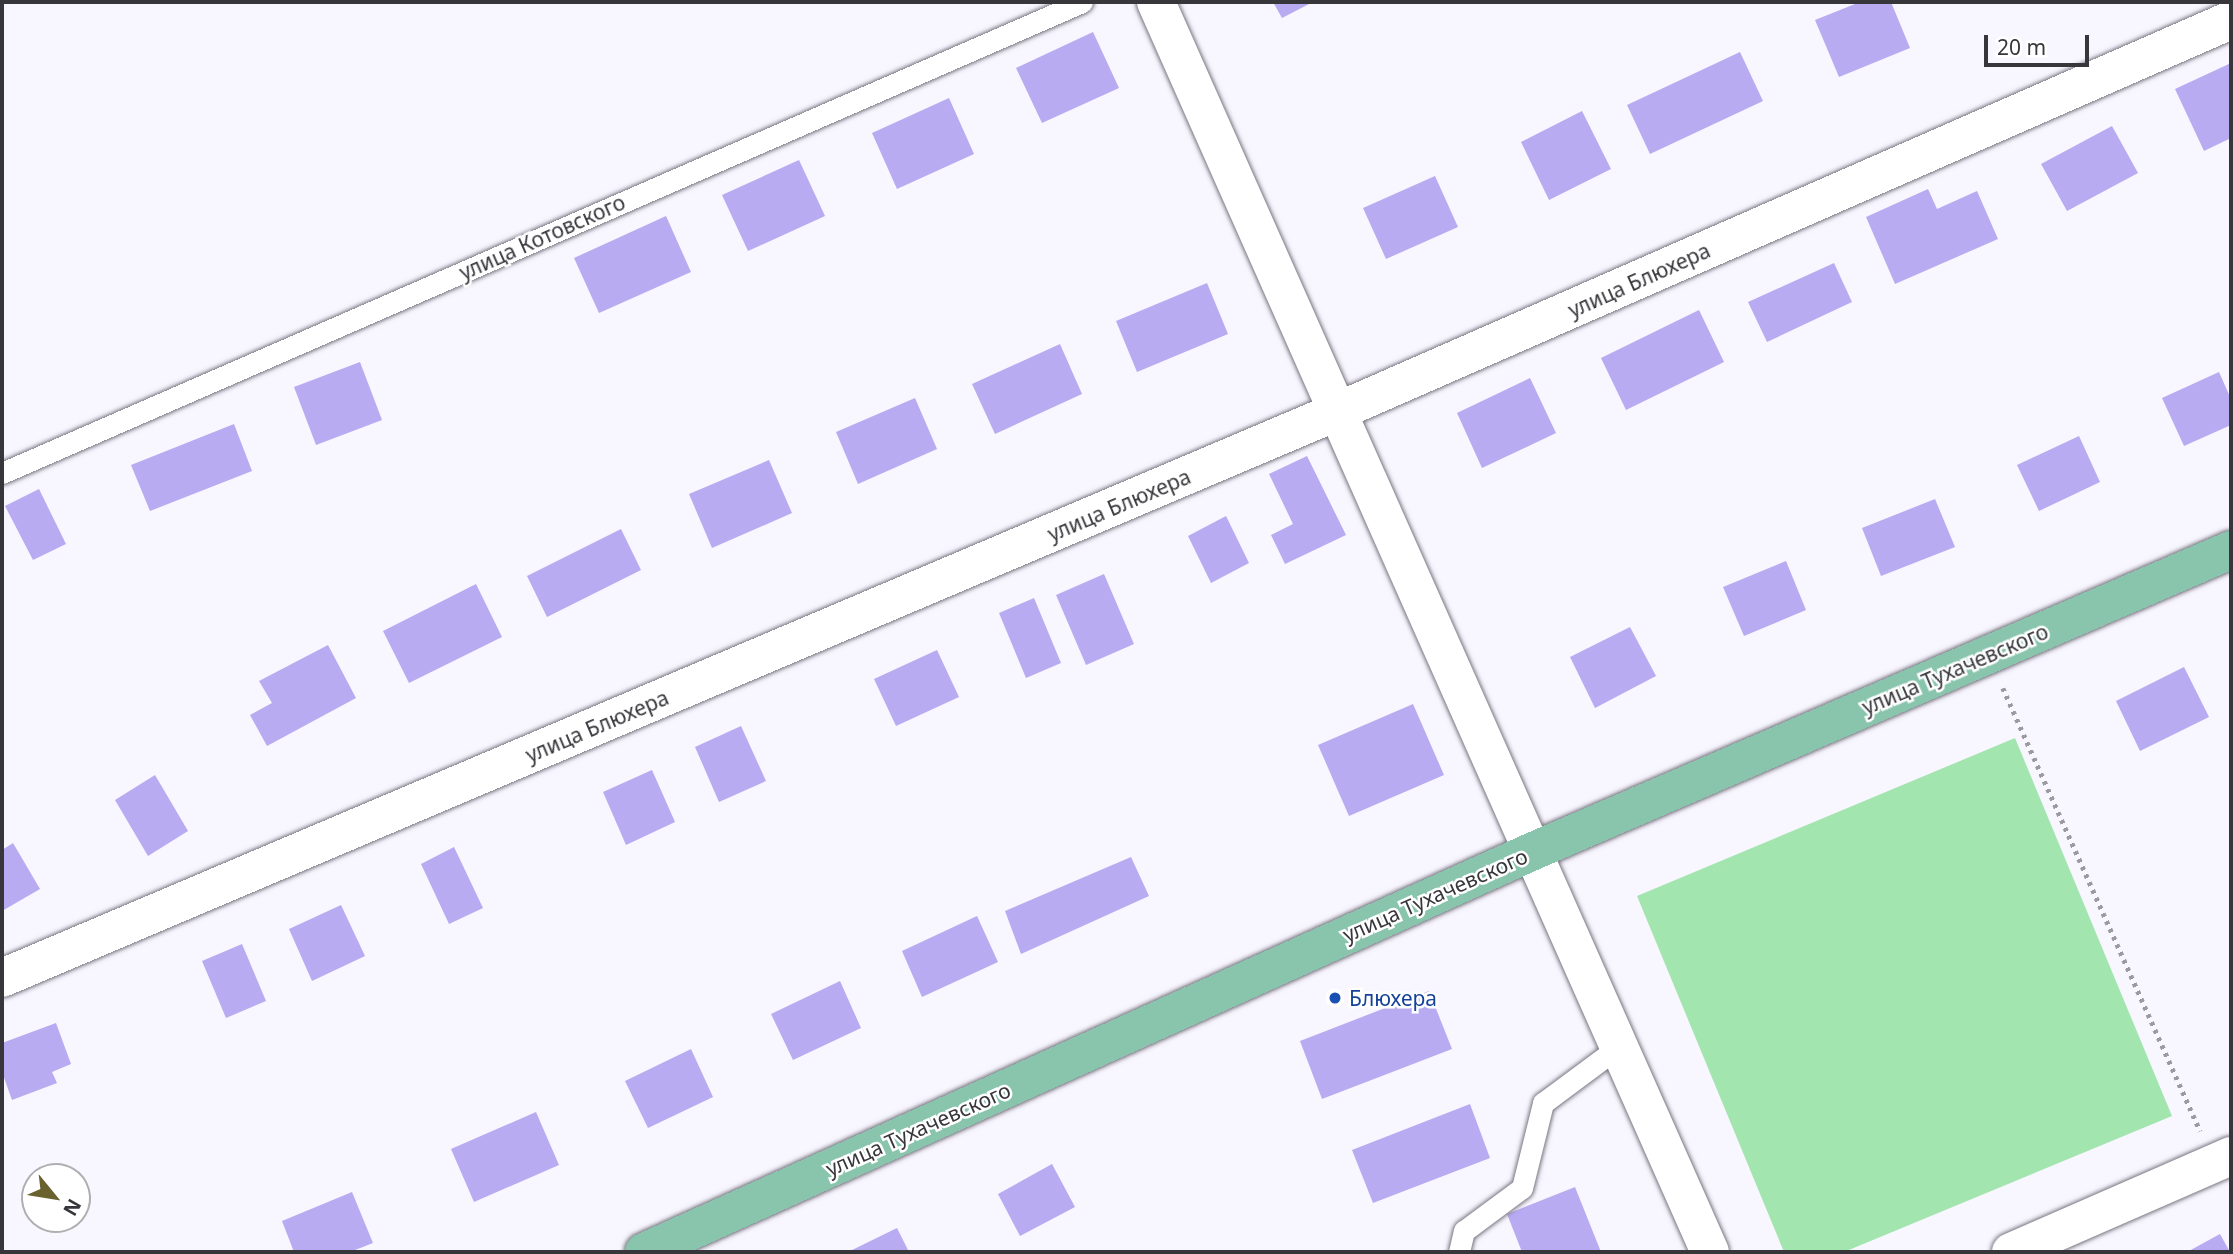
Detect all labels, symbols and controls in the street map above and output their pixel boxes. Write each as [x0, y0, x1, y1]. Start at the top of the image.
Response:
scale bar [1988, 21, 2093, 65]
text: 20 m [1997, 33, 2046, 61]
street label: улица Котовского [455, 189, 629, 285]
street label: улица Блюхера [1564, 237, 1714, 323]
street label: улица Блюхера [1044, 464, 1194, 546]
street label: улица Тухачевского [1858, 618, 2052, 720]
street label: улица Блюхера [522, 685, 672, 767]
street label: улица Тухачевского [1339, 843, 1531, 947]
place label: Блюхера [1349, 985, 1437, 1011]
marker: Блюхера [1327, 990, 1343, 1006]
street label: улица Тухачевского [822, 1077, 1014, 1181]
north arrow [21, 1163, 91, 1233]
text: N [57, 1194, 88, 1221]

